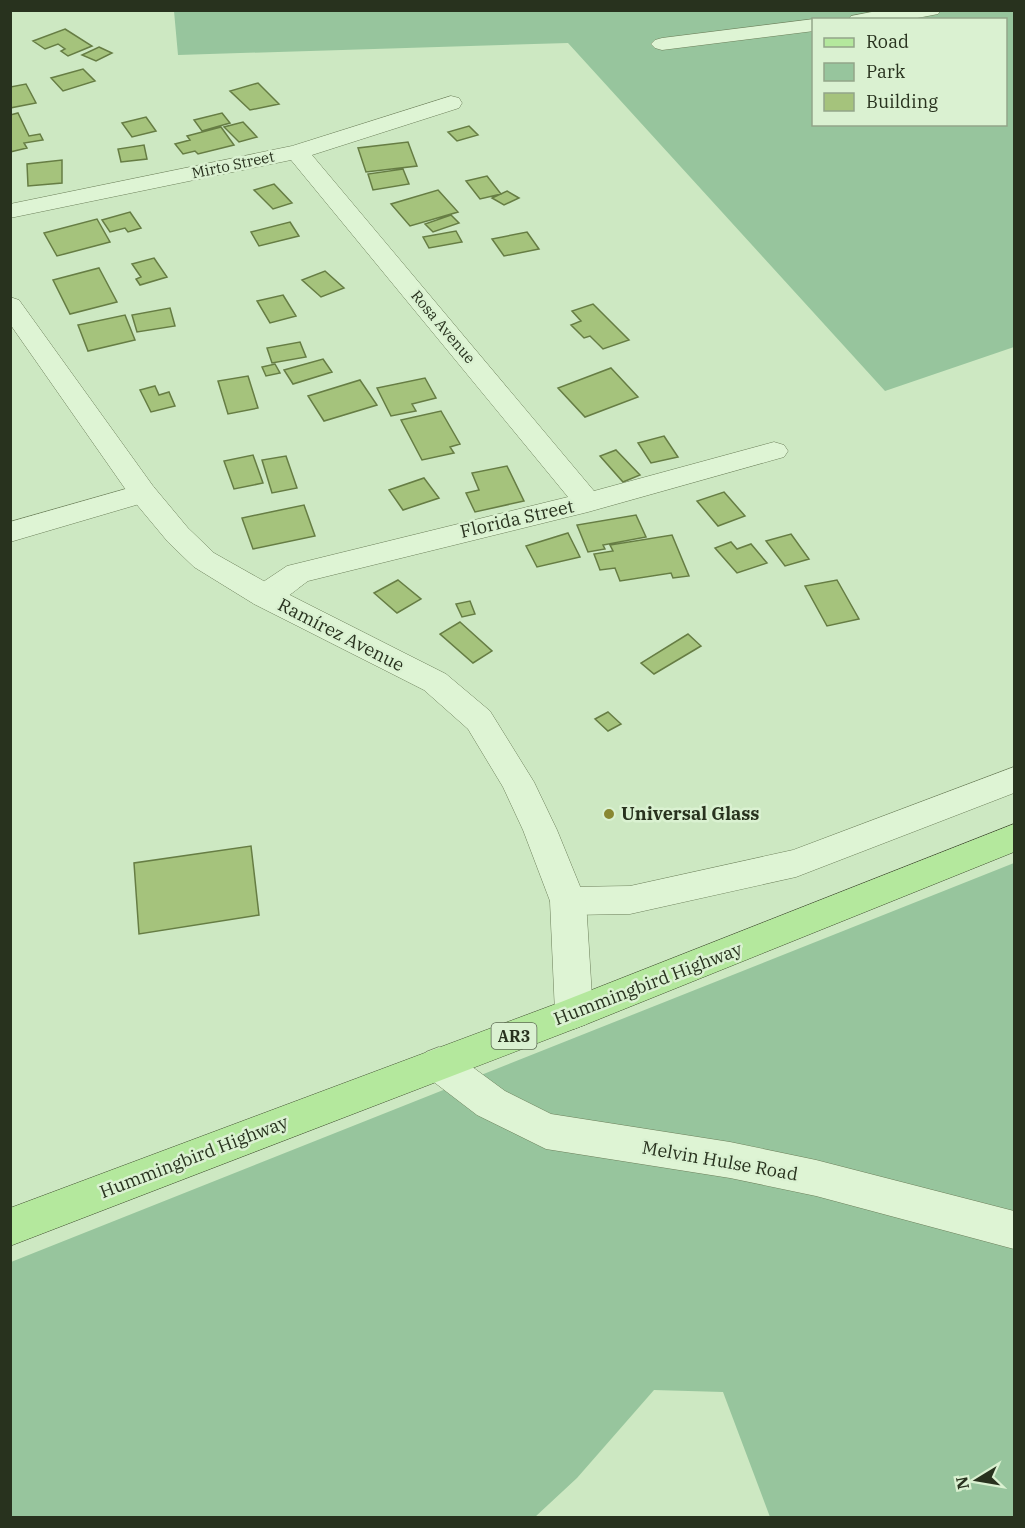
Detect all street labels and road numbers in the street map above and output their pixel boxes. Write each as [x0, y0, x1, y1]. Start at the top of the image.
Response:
street label: Mirto Street [190, 146, 276, 183]
street label: Rosa Avenue [407, 286, 480, 367]
street label: Florida Street [458, 494, 576, 543]
street label: Ramírez Avenue [274, 593, 408, 676]
street label: Hummingbird Highway [550, 937, 746, 1030]
road number: AR3 [492, 1023, 536, 1049]
street label: Hummingbird Highway [96, 1110, 292, 1203]
street label: Melvin Hulse Road [640, 1135, 800, 1186]

